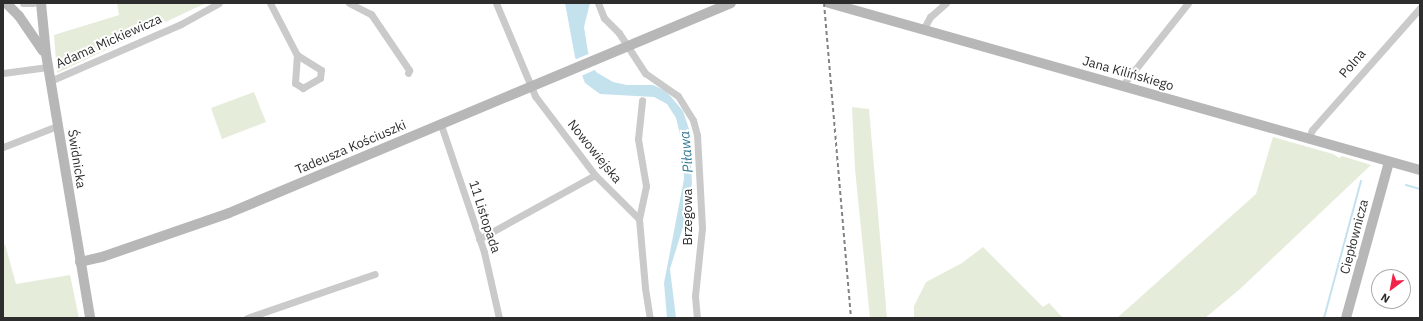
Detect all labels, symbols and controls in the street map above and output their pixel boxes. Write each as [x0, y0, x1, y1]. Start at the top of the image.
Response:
street label: Adama Mickiewicza [54, 12, 164, 72]
street label: Polna [1336, 47, 1370, 81]
street label: Jana Kilińskiego [1081, 54, 1175, 94]
street label: Nowowiejska [564, 117, 624, 187]
street label: Tadeusza Kościuszki [293, 118, 409, 178]
street label: Świdnicka [64, 129, 88, 189]
water label: Piława [676, 130, 696, 174]
street label: 11 Listopada [465, 179, 503, 255]
street label: Brzegowa [680, 188, 696, 246]
street label: Ciepłownicza [1338, 198, 1372, 276]
north arrow [1371, 269, 1411, 309]
text: N [1378, 290, 1392, 306]

